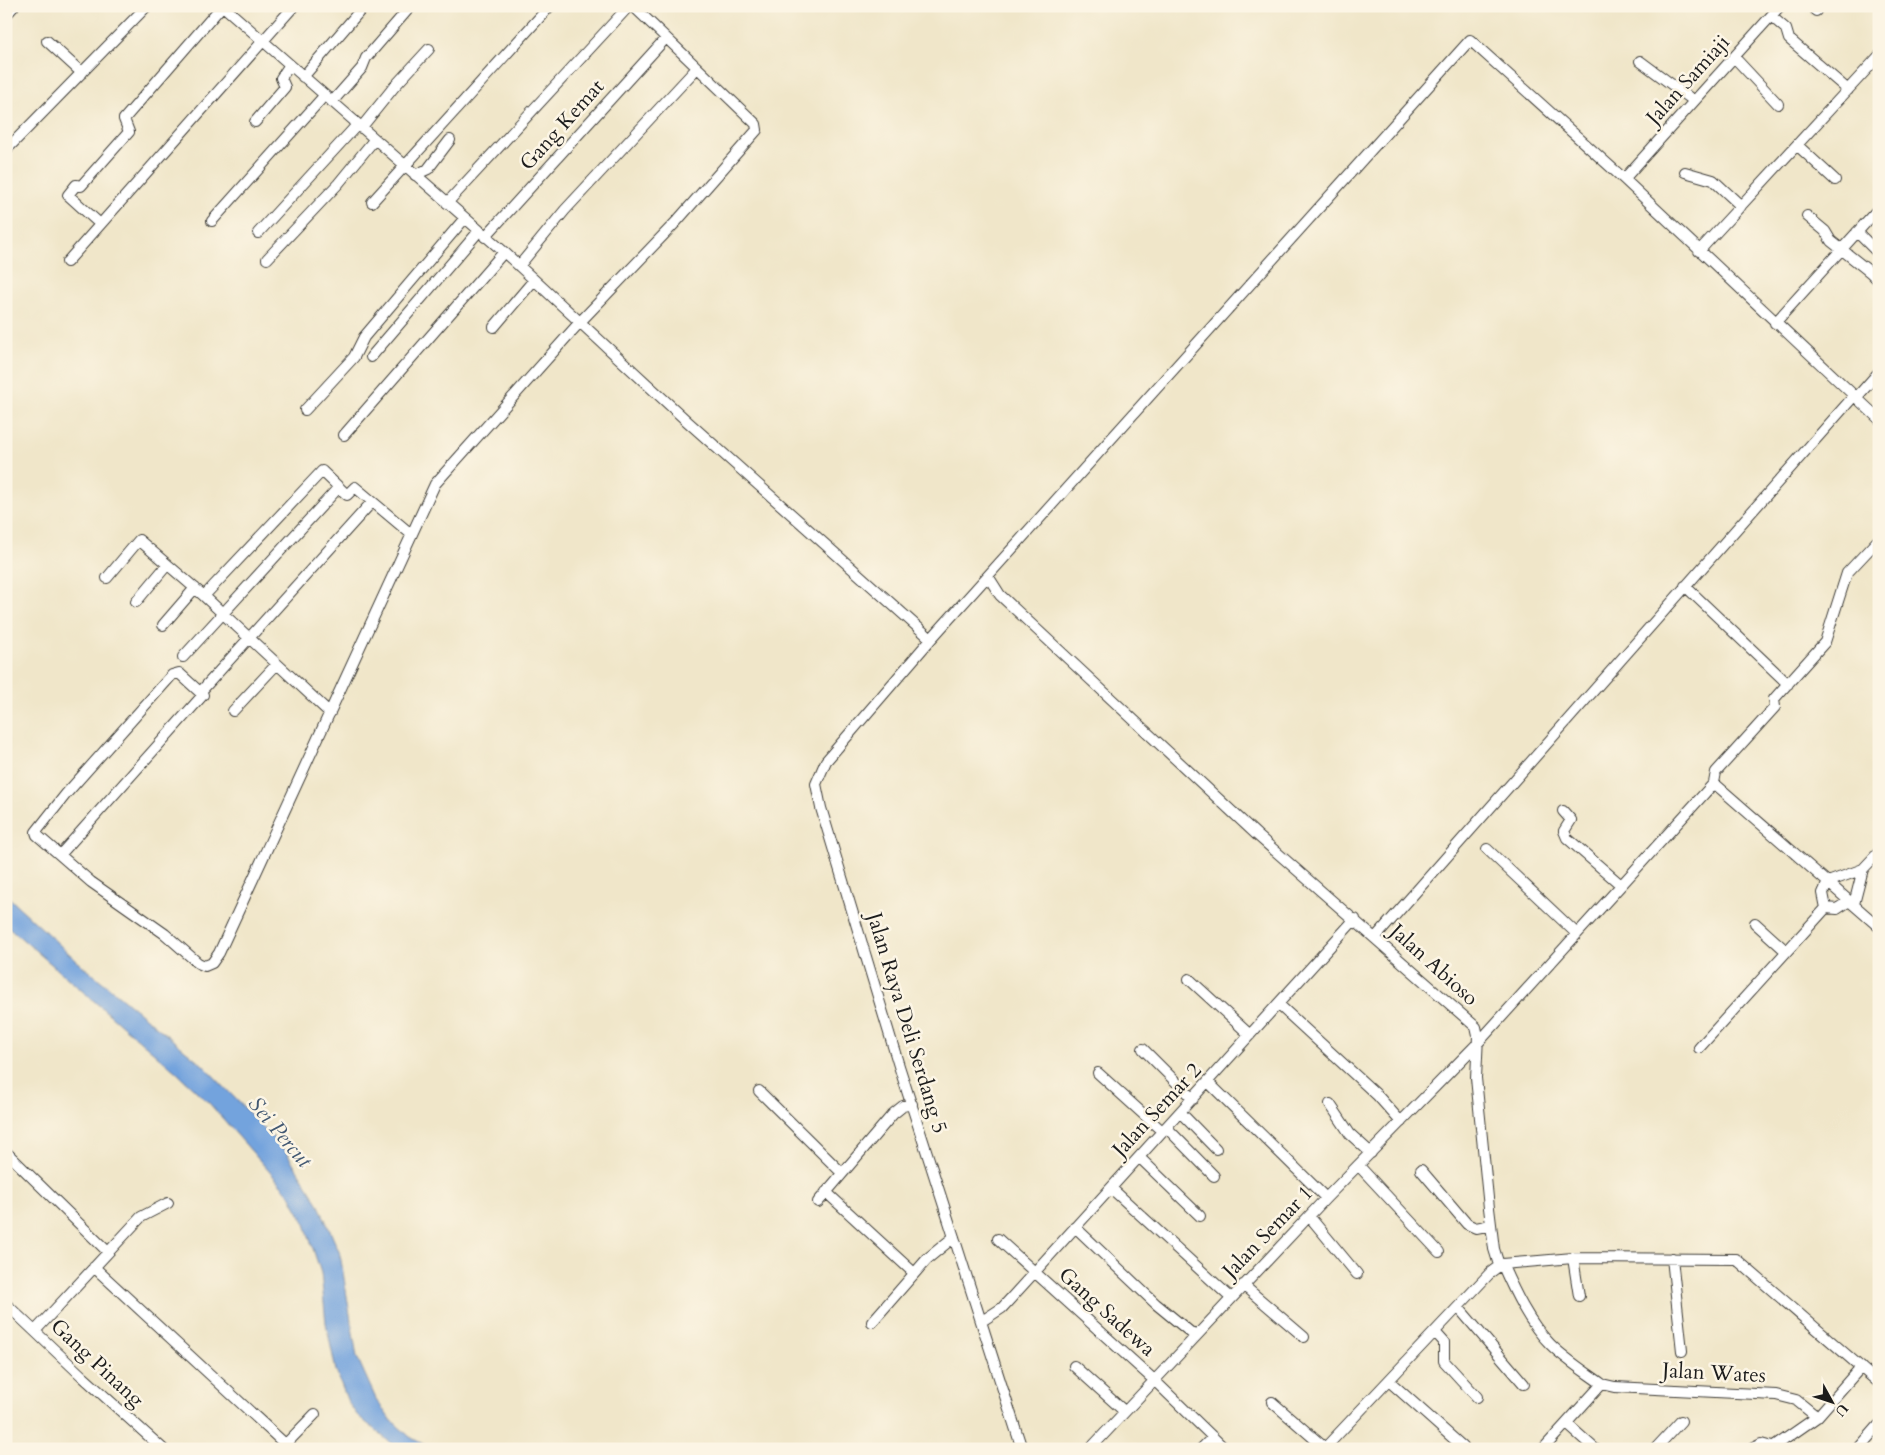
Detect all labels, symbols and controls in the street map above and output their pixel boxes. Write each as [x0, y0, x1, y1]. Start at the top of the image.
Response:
street label: Jalan Samiaji [1638, 28, 1736, 134]
street label: Gang Kemat [513, 73, 611, 177]
street label: Jalan Raya Deli Serdang 5 [859, 906, 954, 1137]
street label: Jalan Abioso [1381, 915, 1485, 1013]
street label: Jalan Semar 2 [1104, 1056, 1208, 1166]
water label: Sei Percut [241, 1090, 319, 1175]
street label: Jalan Semar 1 [1214, 1179, 1320, 1287]
street label: Gang Sadewa [1052, 1261, 1162, 1363]
street label: Gang Pinang [44, 1312, 150, 1414]
street label: Jalan Wates [1658, 1356, 1767, 1390]
north arrow [1808, 1378, 1858, 1428]
text: U [1830, 1400, 1853, 1421]

